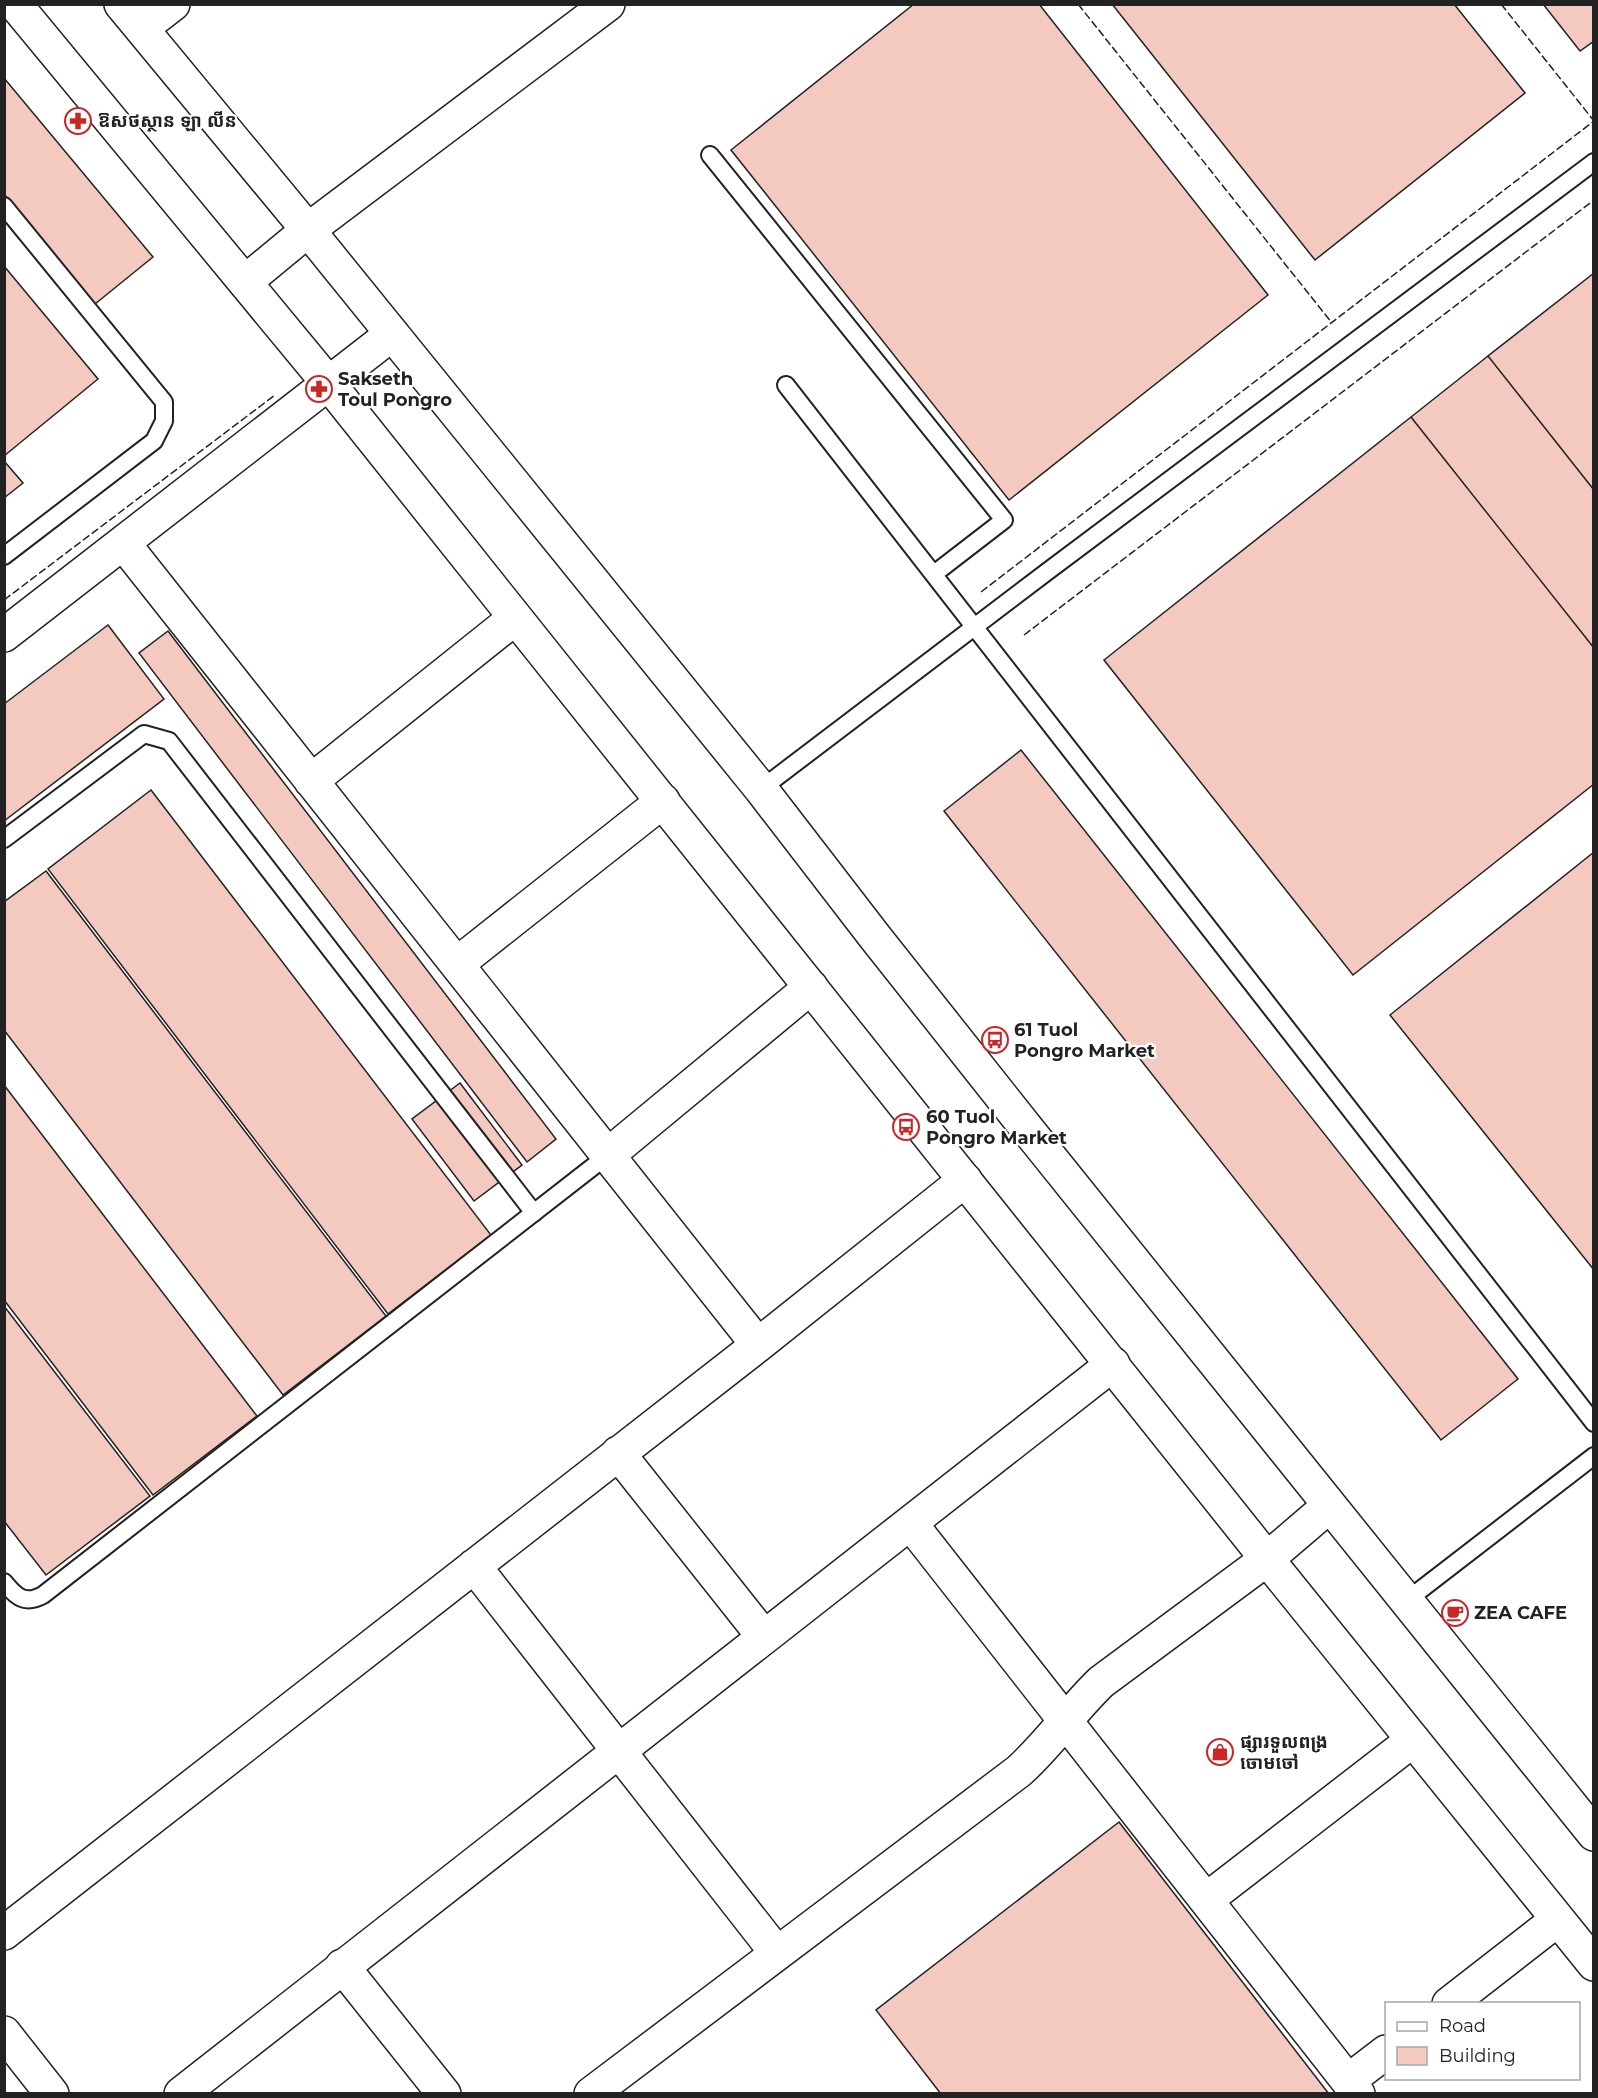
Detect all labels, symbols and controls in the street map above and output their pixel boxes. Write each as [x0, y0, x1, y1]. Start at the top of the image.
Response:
pharmacy icon: ឱសថស្ថាន ឡា លីន [63, 106, 93, 136]
place label: ឱសថស្ថាន ឡា លីន [98, 110, 237, 132]
place label: Sakseth Toul Pongro [338, 368, 452, 411]
pharmacy icon: Sakseth Toul Pongro [304, 374, 334, 404]
place label: 61 Tuol Pongro Market [1014, 1019, 1155, 1062]
bus stop icon: 61 Tuol Pongro Market [980, 1025, 1010, 1055]
place label: 60 Tuol Pongro Market [926, 1106, 1067, 1149]
bus stop icon: 60 Tuol Pongro Market [891, 1112, 921, 1142]
cafe icon: ZEA CAFE [1440, 1598, 1470, 1628]
place label: ZEA CAFE [1474, 1602, 1567, 1624]
place label: ផ្សារទួលពង្រ ចោមចៅ [1240, 1731, 1328, 1774]
shop icon: ផ្សារទួលពង្រ ចោមចៅ [1205, 1737, 1235, 1767]
legend [1385, 2002, 1580, 2080]
text: Road [1439, 2015, 1486, 2037]
text: Building [1439, 2045, 1516, 2067]

